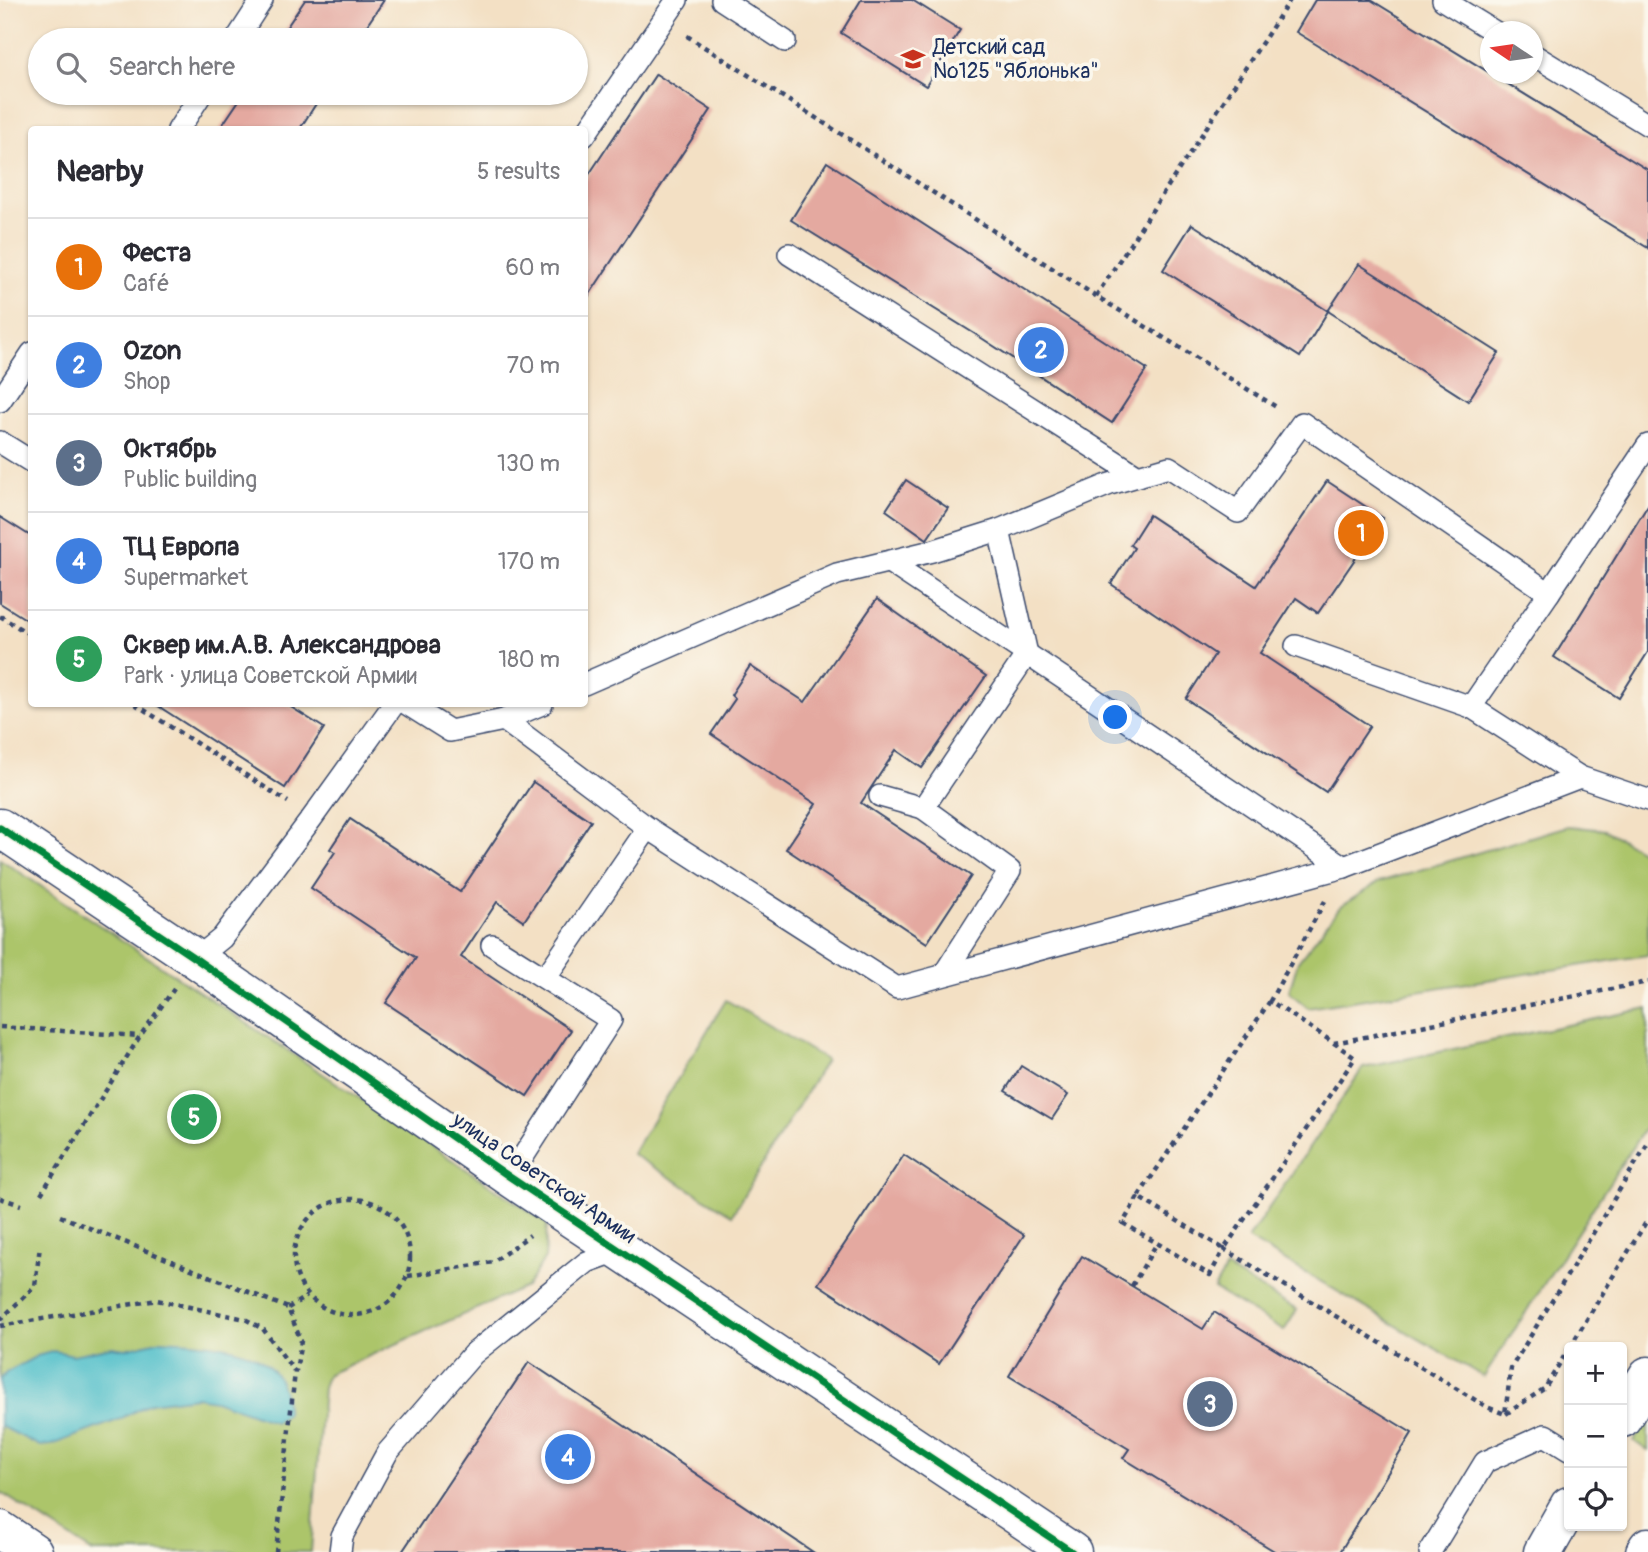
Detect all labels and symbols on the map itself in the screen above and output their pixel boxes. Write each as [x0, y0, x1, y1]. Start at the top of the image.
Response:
north arrow [1480, 21, 1543, 84]
place label: Детский сад №125 "Яблонька" [932, 34, 1099, 85]
school or university icon: Детский сад №125 "Яблонька" [899, 45, 927, 73]
pin: 2 [1018, 324, 1064, 376]
pin: 1 [1338, 507, 1384, 559]
your location [1098, 700, 1132, 734]
pin: 5 [171, 1091, 217, 1143]
street label: улица Советской Армии [446, 1106, 641, 1250]
pin: 3 [1187, 1378, 1233, 1430]
pin: 4 [545, 1431, 591, 1483]

